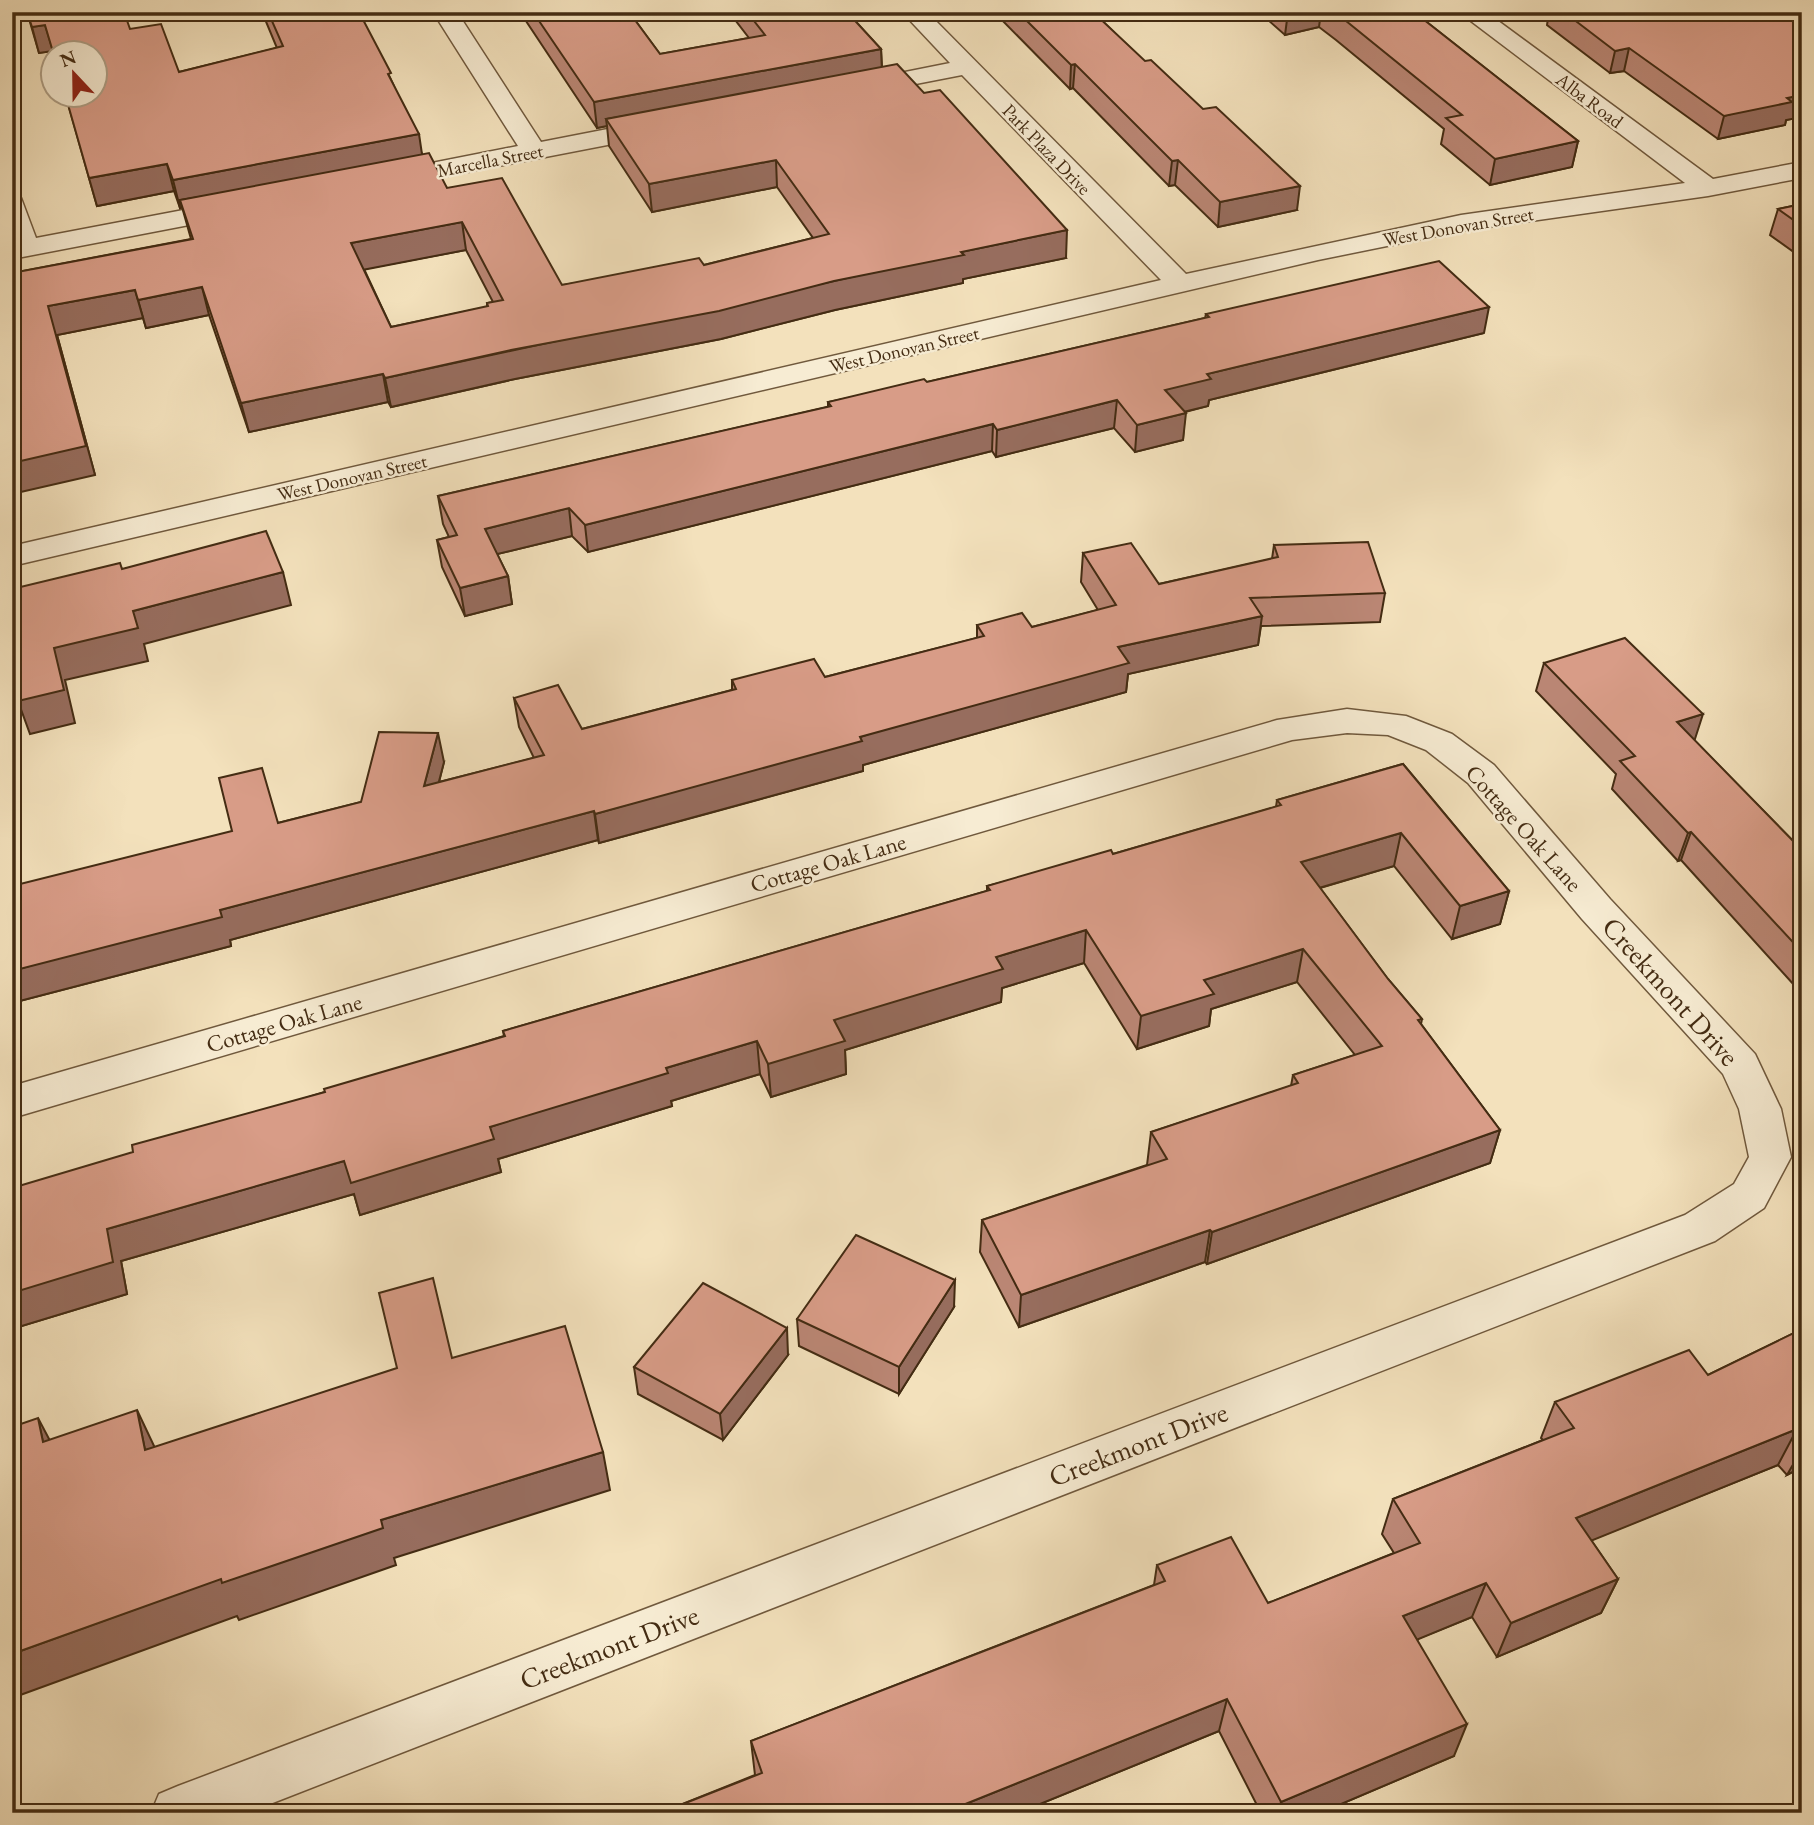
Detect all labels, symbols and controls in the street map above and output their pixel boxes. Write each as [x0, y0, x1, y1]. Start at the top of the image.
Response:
north arrow [38, 38, 108, 108]
text: N [56, 44, 80, 73]
street label: Alba Road [1550, 66, 1629, 134]
street label: Park Plaza Drive [997, 98, 1096, 200]
street label: Marcella Street [435, 138, 545, 183]
street label: West Donovan Street [1381, 201, 1536, 252]
street label: West Donovan Street [827, 320, 981, 379]
street label: West Donovan Street [275, 448, 429, 507]
street label: Cottage Oak Lane [1459, 758, 1589, 898]
street label: Cottage Oak Lane [747, 826, 909, 900]
street label: Creekmont Drive [1595, 909, 1748, 1073]
street label: Cottage Oak Lane [203, 986, 365, 1060]
street label: Creekmont Drive [1044, 1393, 1233, 1495]
street label: Creekmont Drive [515, 1596, 704, 1698]

